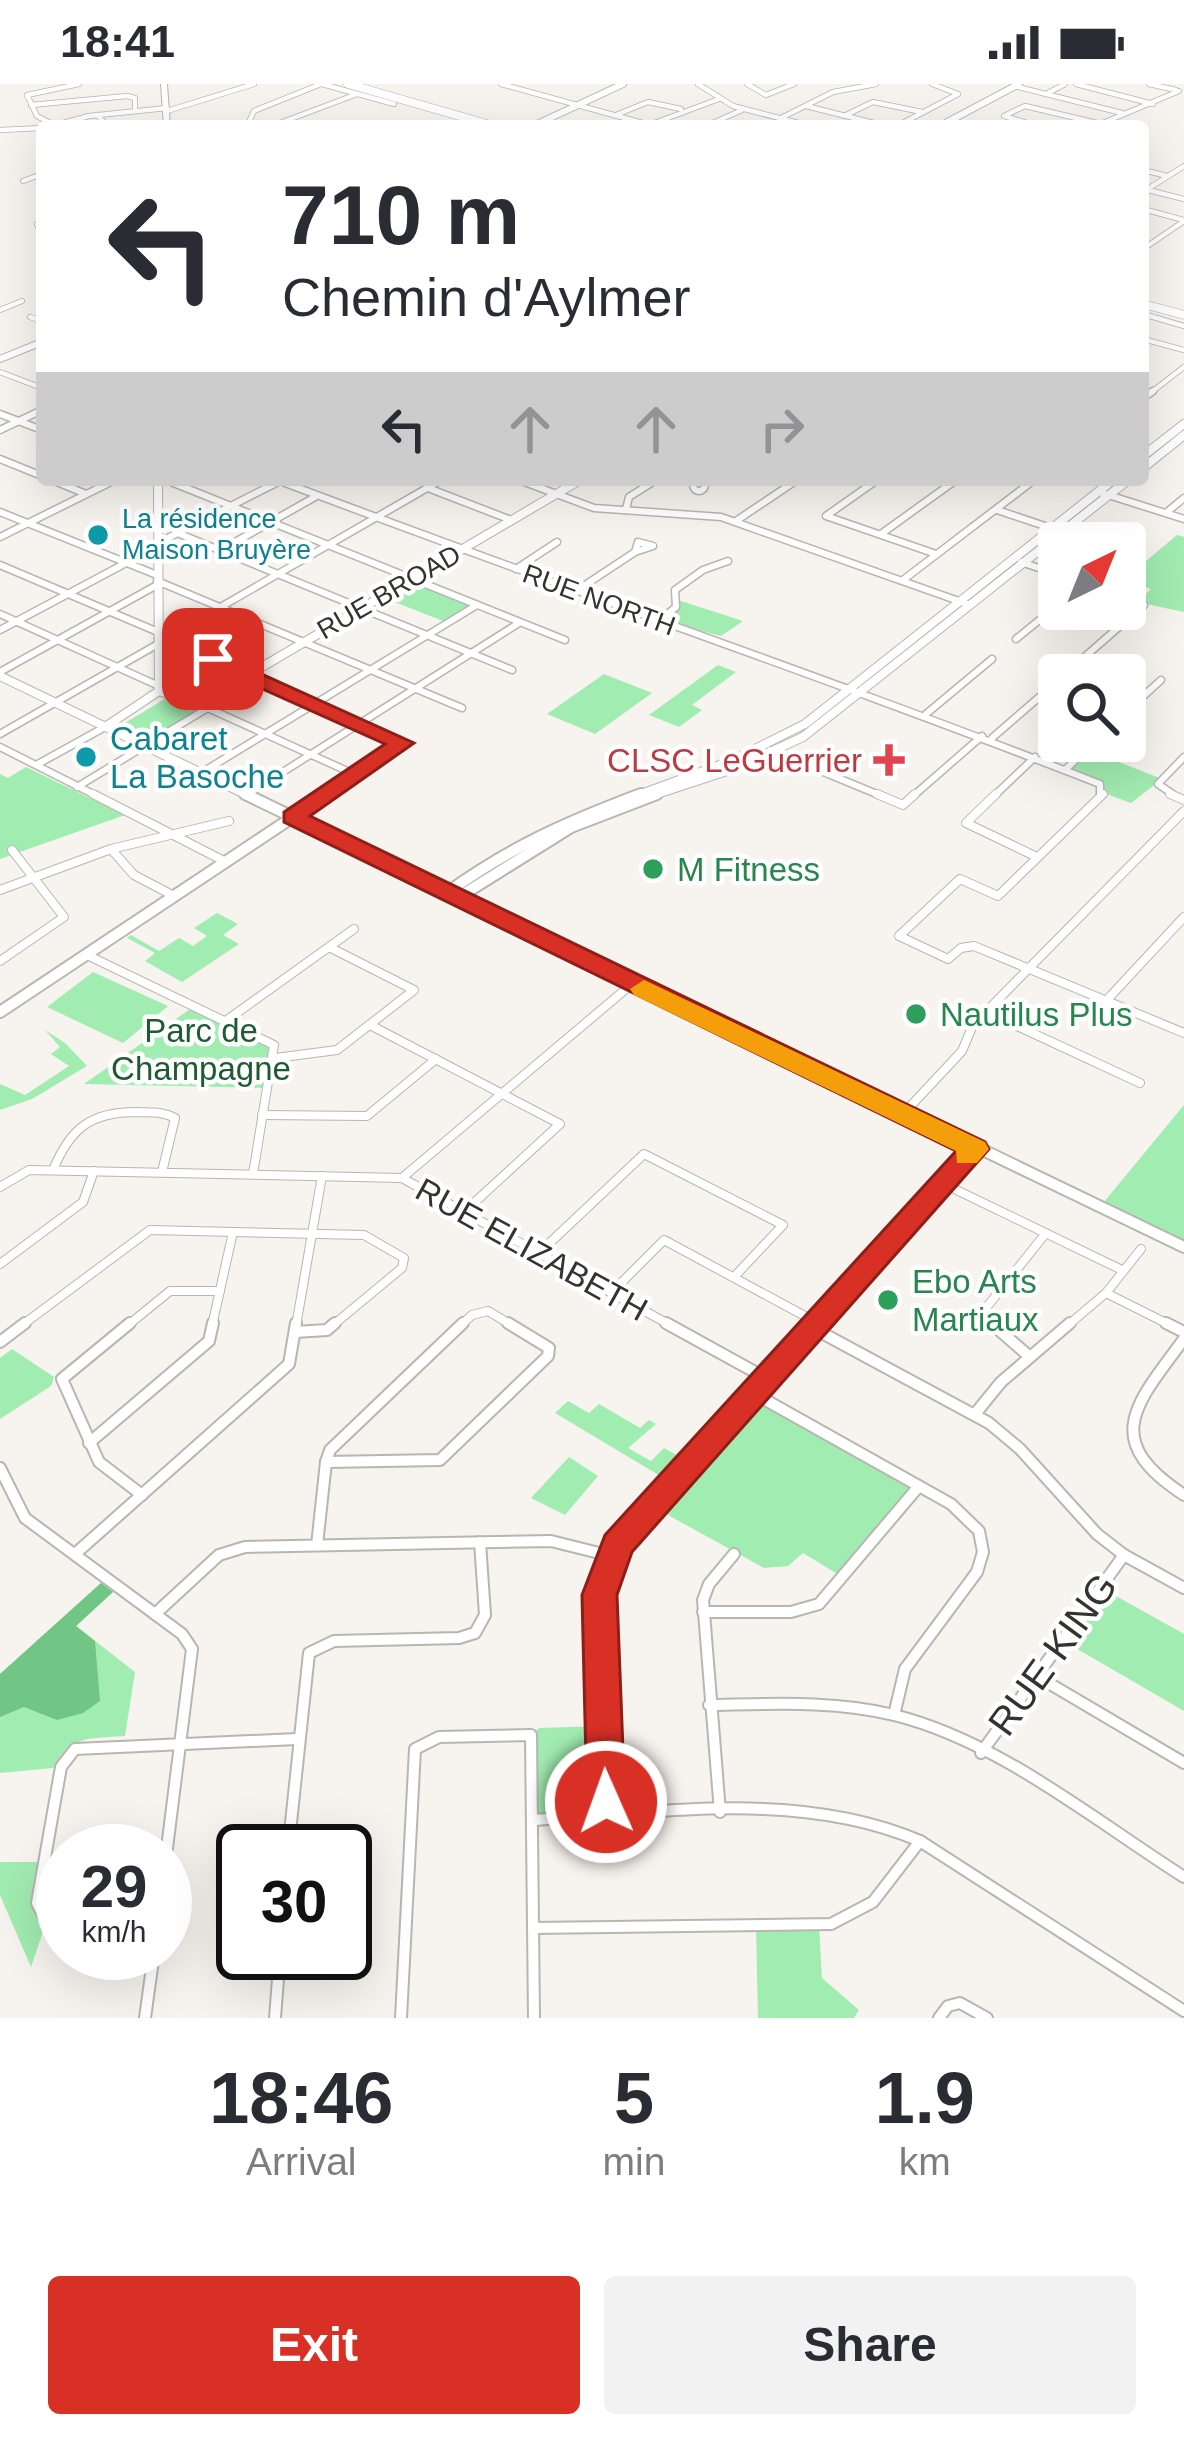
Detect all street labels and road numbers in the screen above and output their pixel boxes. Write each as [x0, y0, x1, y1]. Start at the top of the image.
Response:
street label: RUE BROAD [312, 539, 466, 645]
street label: RUE NORTH [519, 559, 679, 641]
street label: RUE ELIZABETH [410, 1171, 654, 1328]
street label: RUE KING [980, 1565, 1125, 1743]

